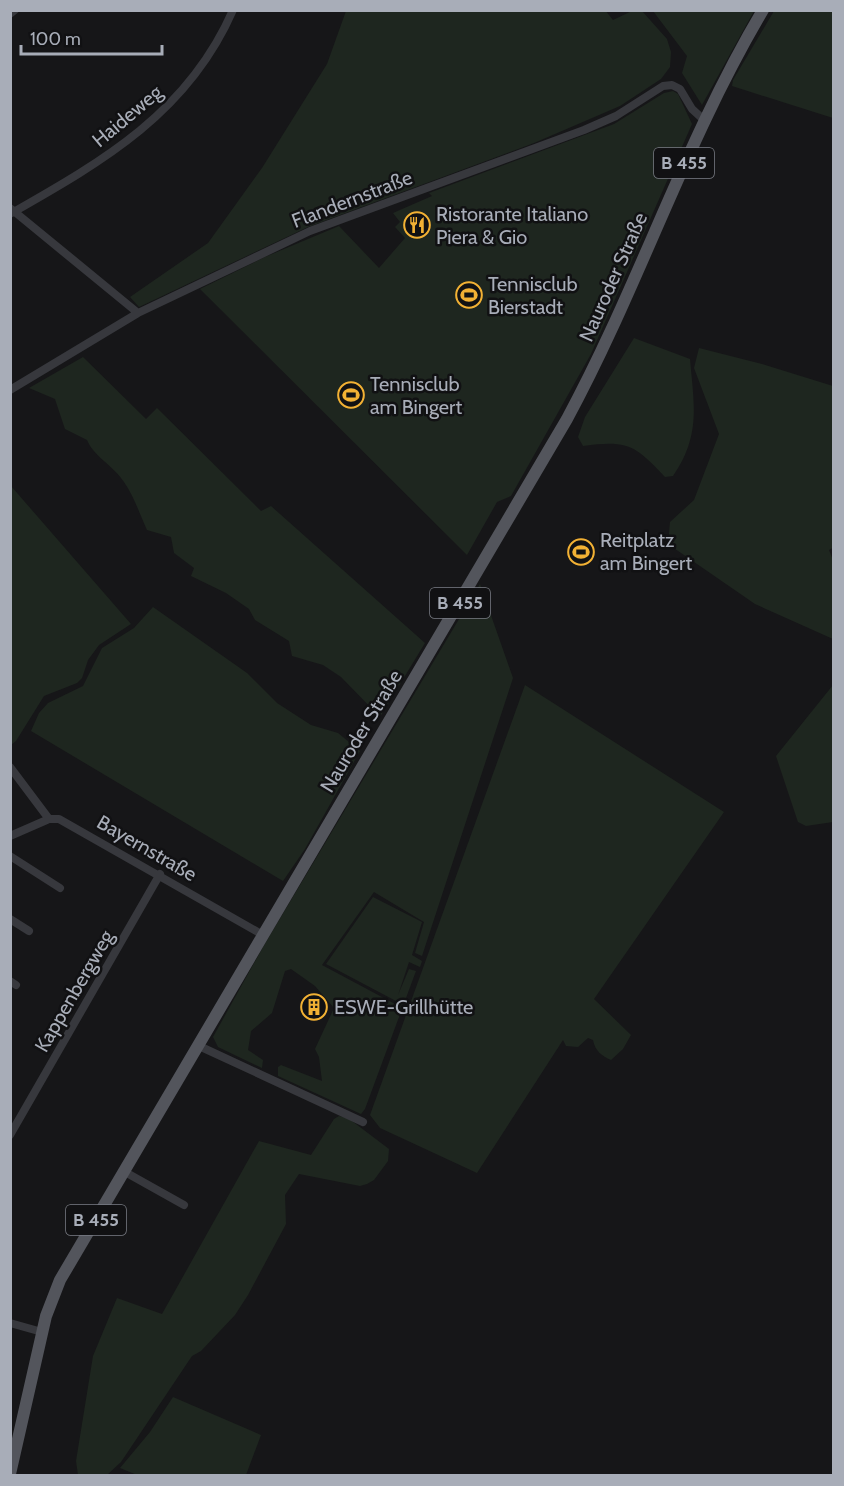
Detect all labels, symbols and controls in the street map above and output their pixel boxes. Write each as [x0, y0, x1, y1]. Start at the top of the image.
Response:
scale bar [21, 18, 162, 56]
text: 100 m [30, 28, 81, 50]
street label: Haideweg [87, 79, 168, 152]
road number: B 455 [654, 148, 714, 178]
street label: Flandernstraße [288, 165, 416, 233]
place label: Ristorante Italiano Piera & Gio [436, 202, 588, 249]
street label: Nauroder Straße [574, 209, 652, 345]
restaurant icon: Ristorante Italiano Piera & Gio [402, 210, 432, 240]
place label: Tennisclub Bierstadt [488, 272, 578, 319]
sports icon: Tennisclub Bierstadt [454, 280, 484, 310]
place label: Tennisclub am Bingert [370, 372, 462, 419]
sports icon: Tennisclub am Bingert [336, 380, 366, 410]
place label: Reitplatz am Bingert [600, 528, 692, 575]
sports icon: Reitplatz am Bingert [566, 537, 596, 567]
road number: B 455 [430, 588, 490, 618]
street label: Nauroder Straße [315, 665, 407, 797]
street label: Bayernstraße [93, 810, 201, 886]
street label: Kappenbergweg [29, 925, 119, 1056]
building icon: ESWE-Grillhütte [299, 992, 329, 1022]
place label: ESWE-Grillhütte [334, 995, 473, 1019]
road number: B 455 [66, 1205, 126, 1235]

